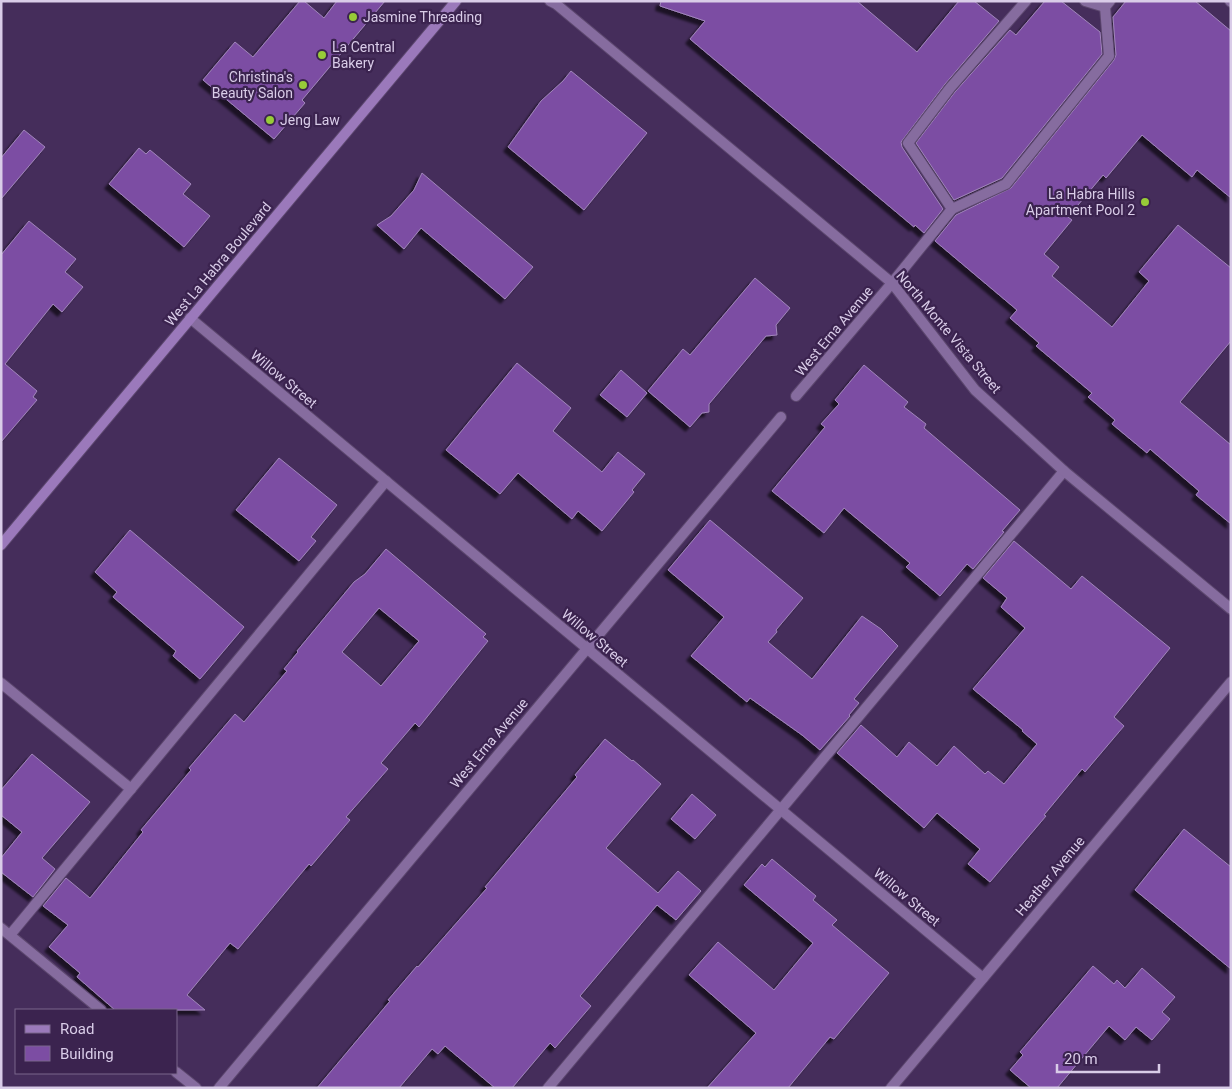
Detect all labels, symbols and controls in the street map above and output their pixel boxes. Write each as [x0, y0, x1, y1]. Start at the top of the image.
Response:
place label: Jasmine Threading [363, 9, 482, 25]
marker: Jasmine Threading [347, 11, 359, 23]
place label: La Central Bakery [332, 39, 395, 71]
marker: La Central Bakery [316, 49, 328, 61]
place label: Christina's Beauty Salon [212, 69, 293, 101]
marker: Christina's Beauty Salon [297, 79, 309, 91]
place label: Jeng Law [280, 112, 340, 128]
marker: Jeng Law [264, 114, 276, 126]
place label: La Habra Hills Apartment Pool 2 [1026, 186, 1135, 218]
marker: La Habra Hills Apartment Pool 2 [1139, 196, 1151, 208]
street label: West La Habra Boulevard [162, 199, 274, 329]
street label: North Monte Vista Street [893, 268, 1005, 397]
street label: West Erna Avenue [792, 283, 876, 379]
street label: Willow Street [248, 347, 321, 412]
street label: Willow Street [559, 606, 632, 671]
street label: West Erna Avenue [447, 695, 531, 791]
street label: Heather Avenue [1012, 833, 1088, 919]
street label: Willow Street [871, 865, 944, 930]
legend [15, 1009, 178, 1074]
text: Road [60, 1020, 94, 1038]
scale bar [1057, 1042, 1160, 1074]
text: Building [60, 1045, 114, 1063]
text: 20 m [1064, 1050, 1098, 1068]

